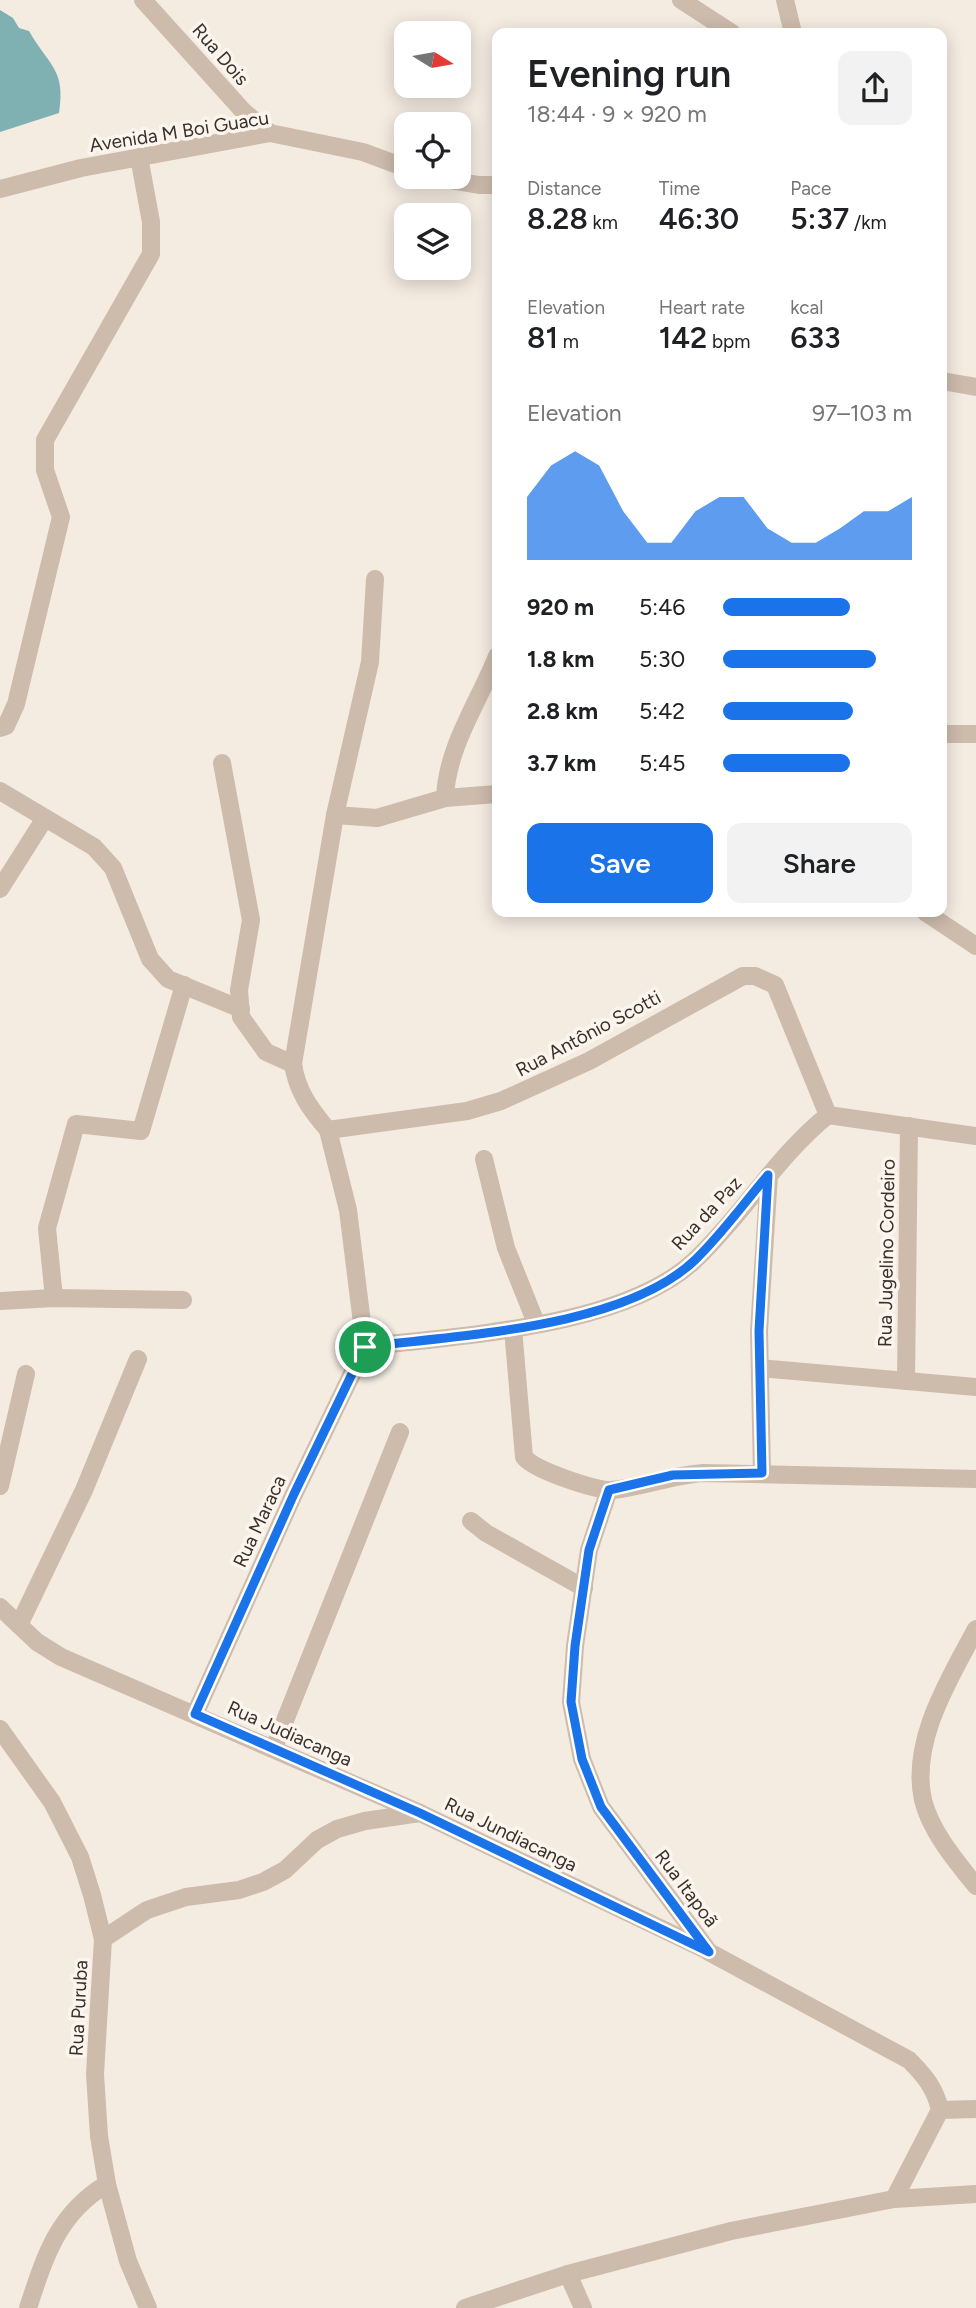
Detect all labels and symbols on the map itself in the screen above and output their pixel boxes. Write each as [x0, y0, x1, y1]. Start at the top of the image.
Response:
street label: Rua Dois [188, 19, 254, 90]
north arrow [394, 21, 471, 98]
street label: Avenida M Boi Guacu [88, 106, 270, 157]
street label: Rua Antônio Scotti [512, 986, 665, 1081]
street label: Rua Jugelino Cordeiro [873, 1159, 900, 1347]
street label: Rua da Paz [667, 1172, 746, 1255]
pin [335, 1317, 395, 1377]
street label: Rua Maraca [228, 1472, 291, 1571]
street label: Rua Judiacanga [224, 1696, 356, 1771]
street label: Rua Jundiacanga [441, 1792, 581, 1876]
street label: Rua Itapoã [650, 1845, 723, 1931]
street label: Rua Puruba [64, 1959, 93, 2057]

